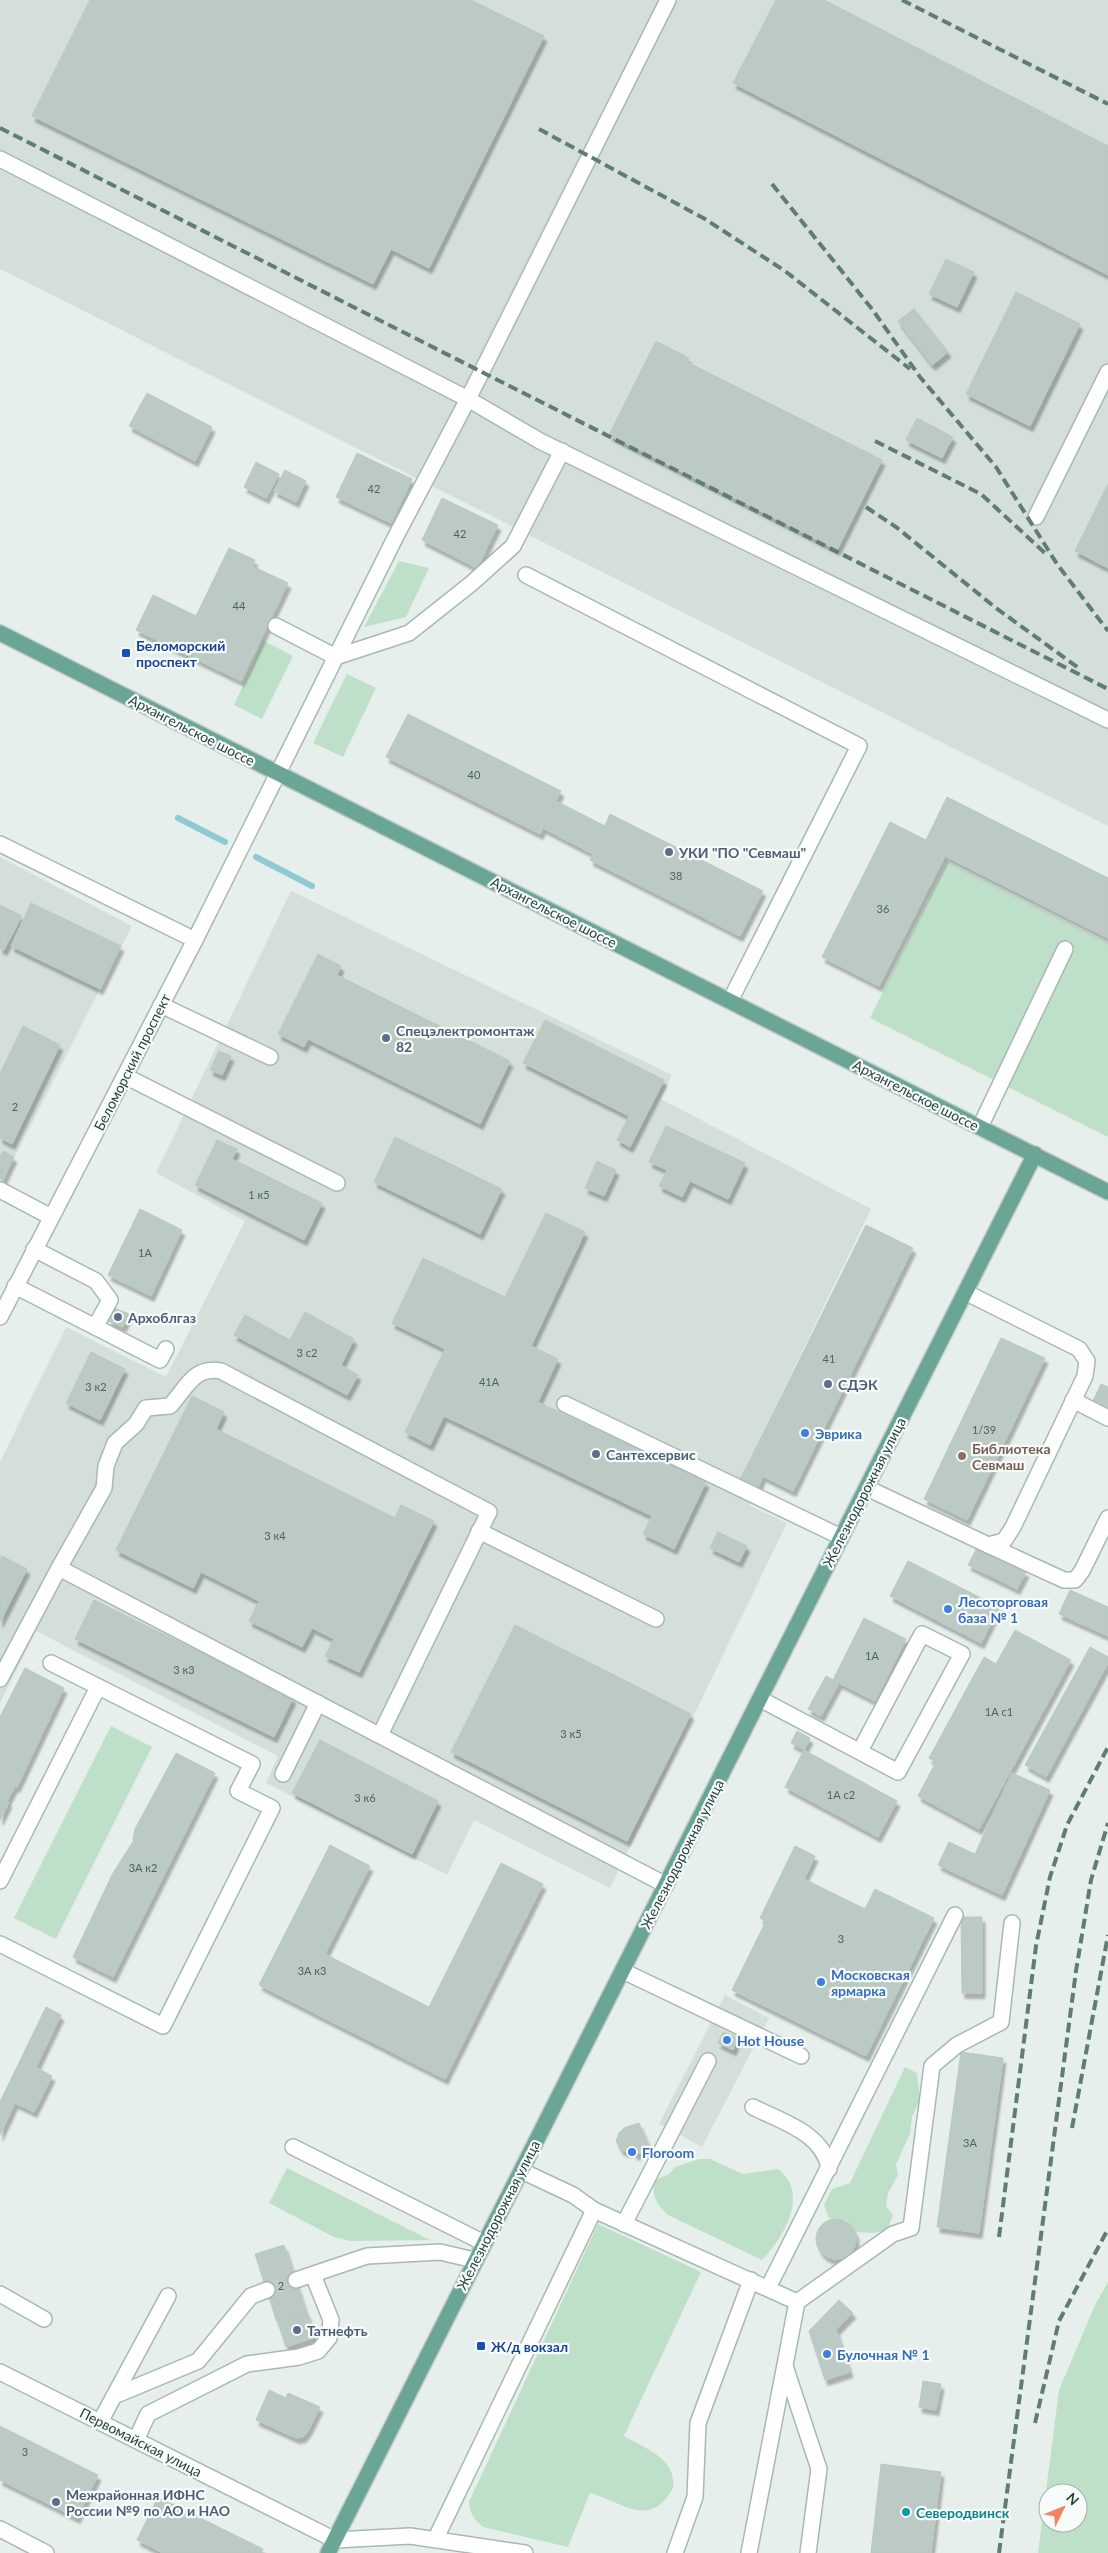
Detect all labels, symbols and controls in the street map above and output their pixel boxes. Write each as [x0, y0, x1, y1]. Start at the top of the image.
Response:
house number: 42 [368, 482, 380, 495]
house number: 42 [454, 527, 466, 540]
house number: 44 [233, 599, 246, 612]
place label: Беломорский проспект [136, 637, 225, 670]
marker: Беломорский проспект [120, 647, 132, 659]
street label: Архангельское шоссе [126, 691, 258, 769]
house number: 40 [468, 768, 481, 781]
place label: УКИ "ПО "Севмаш" [678, 844, 806, 861]
marker: УКИ "ПО "Севмаш" [663, 846, 675, 858]
house number: 38 [670, 869, 682, 882]
street label: Архангельское шоссе [488, 873, 620, 951]
house number: 36 [877, 902, 889, 915]
street label: Беломорский проспект [90, 991, 174, 1133]
place label: Спецэлектромонтаж 82 [396, 1022, 535, 1055]
marker: Спецэлектромонтаж 82 [380, 1032, 392, 1044]
street label: Архангельское шоссе [850, 1056, 982, 1134]
house number: 2 [12, 1100, 18, 1113]
house number: 1 к5 [248, 1188, 270, 1201]
house number: 1А [138, 1246, 152, 1259]
place label: Архоблгаз [127, 1309, 196, 1326]
marker: Архоблгаз [112, 1311, 124, 1323]
house number: 3 с2 [297, 1346, 317, 1359]
house number: 41 [823, 1352, 835, 1365]
house number: 41А [479, 1375, 500, 1388]
place label: СДЭК [838, 1376, 878, 1393]
marker: СДЭК [822, 1378, 834, 1390]
house number: 3 к2 [85, 1380, 107, 1393]
street label: Железнодорожная улица [819, 1414, 909, 1570]
house number: 1/39 [972, 1423, 996, 1436]
place label: Эврика [815, 1425, 862, 1442]
marker: Эврика [799, 1427, 811, 1439]
place label: Библиотека Севмаш [972, 1440, 1051, 1473]
place label: Сантехсервис [606, 1446, 696, 1463]
marker: Сантехсервис [590, 1448, 602, 1460]
marker: Библиотека Севмаш [956, 1450, 968, 1462]
house number: 3 к4 [264, 1529, 286, 1542]
place label: Лесоторговая база № 1 [957, 1593, 1048, 1626]
marker: Лесоторговая база № 1 [942, 1603, 954, 1615]
house number: 1А [865, 1649, 879, 1662]
house number: 3 к3 [173, 1663, 195, 1676]
house number: 1А с1 [985, 1705, 1013, 1718]
house number: 3 к5 [560, 1727, 582, 1740]
street label: Железнодорожная улица [637, 1776, 727, 1932]
house number: 1А с2 [827, 1788, 855, 1801]
house number: 3 к6 [354, 1791, 376, 1804]
house number: 3А к2 [129, 1861, 157, 1874]
house number: 3 [838, 1932, 844, 1945]
house number: 3А к3 [298, 1964, 326, 1977]
place label: Московская ярмарка [831, 1966, 910, 1999]
marker: Московская ярмарка [815, 1976, 827, 1988]
place label: Hot House [737, 2032, 805, 2049]
marker: Hot House [721, 2034, 733, 2046]
house number: 3А [963, 2136, 977, 2149]
street label: Железнодорожная улица [453, 2137, 543, 2293]
place label: Floroom [642, 2144, 694, 2161]
marker: Floroom [626, 2146, 638, 2158]
house number: 2 [278, 2279, 284, 2292]
place label: Татнефть [307, 2322, 368, 2339]
marker: Татнефть [291, 2324, 303, 2336]
place label: Ж/д вокзал [491, 2338, 568, 2355]
marker: Ж/д вокзал [475, 2340, 487, 2352]
place label: Булочная № 1 [837, 2346, 930, 2363]
marker: Булочная № 1 [821, 2348, 833, 2360]
street label: Первомайская улица [77, 2404, 205, 2480]
house number: 3 [22, 2445, 28, 2458]
north arrow [1038, 2483, 1088, 2533]
place label: Межрайонная ИФНС России №9 по АО и НАО [66, 2486, 230, 2519]
text: N [1063, 2489, 1083, 2509]
marker: Межрайонная ИФНС России №9 по АО и НАО [50, 2496, 62, 2508]
place label: Северодвинск [916, 2504, 1010, 2521]
marker: Северодвинск [900, 2506, 912, 2518]

